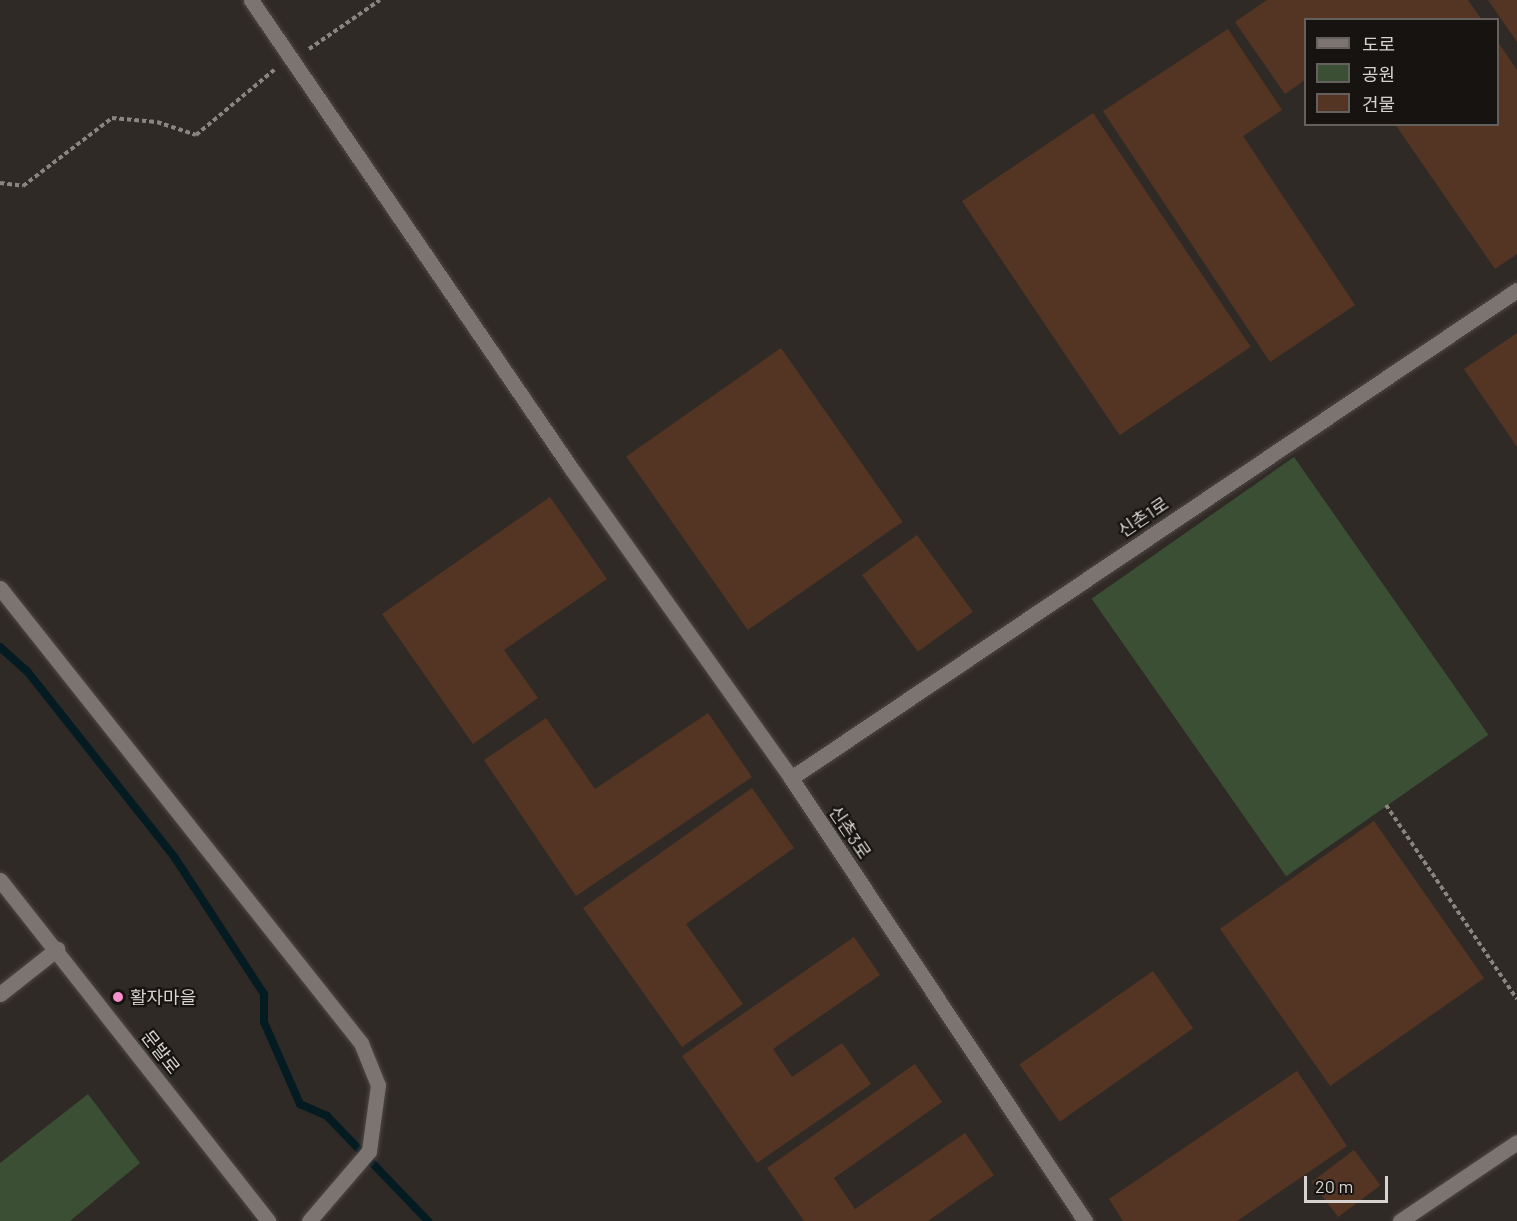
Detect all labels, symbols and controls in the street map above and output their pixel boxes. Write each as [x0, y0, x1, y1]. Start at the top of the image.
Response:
legend [1304, 18, 1499, 126]
text: 도로 [1362, 33, 1395, 55]
text: 공원 [1362, 63, 1395, 85]
text: 건물 [1362, 93, 1395, 115]
street label: 신촌1로 [1114, 492, 1172, 542]
street label: 신촌3로 [825, 802, 875, 862]
place label: 활자마을 [130, 986, 196, 1008]
marker: 활자마을 [111, 990, 125, 1004]
street label: 문발로 [137, 1026, 185, 1078]
scale bar [1307, 1164, 1391, 1202]
text: 20 m [1315, 1175, 1353, 1197]

